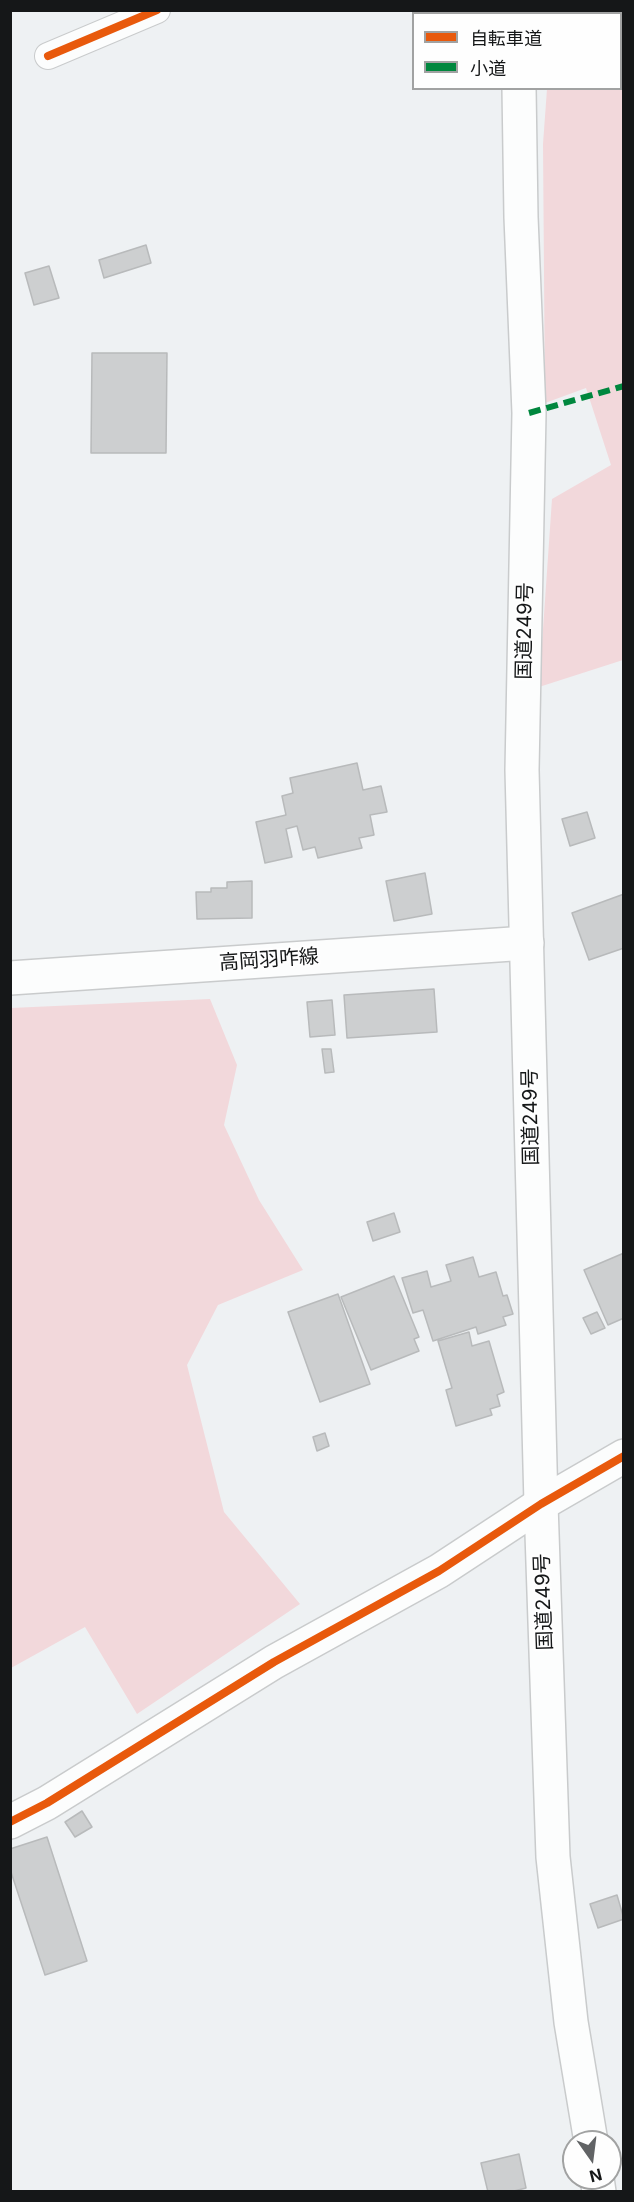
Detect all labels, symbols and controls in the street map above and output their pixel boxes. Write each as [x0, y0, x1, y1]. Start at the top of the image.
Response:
legend [412, 12, 622, 90]
text: 自転車道 [470, 28, 542, 49]
text: 小道 [470, 58, 506, 79]
street label: 国道249号 [512, 582, 538, 680]
street label: 高岡羽咋線 [218, 945, 320, 975]
street label: 国道249号 [518, 1068, 544, 1166]
street label: 国道249号 [530, 1553, 558, 1651]
north arrow [562, 2130, 622, 2190]
text: N [588, 2164, 604, 2187]

